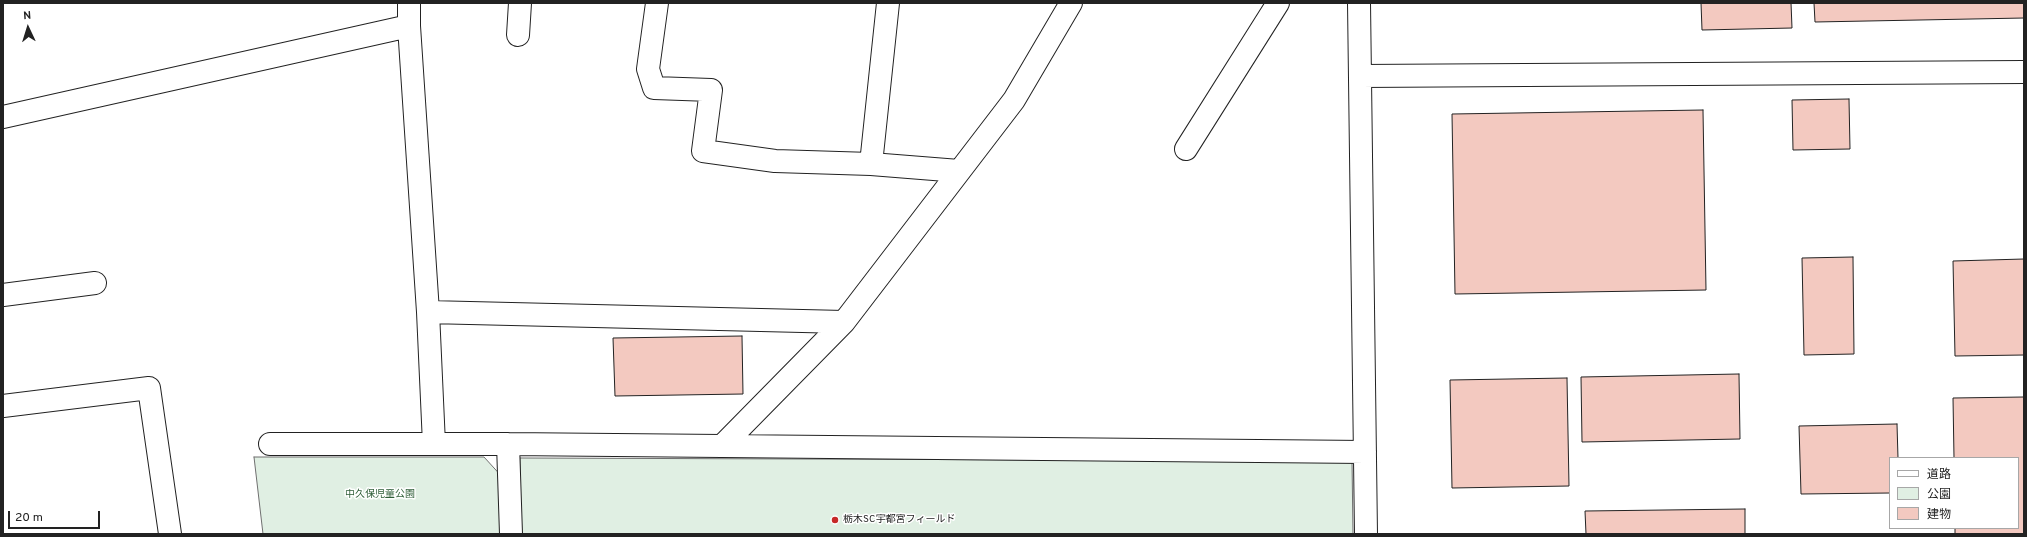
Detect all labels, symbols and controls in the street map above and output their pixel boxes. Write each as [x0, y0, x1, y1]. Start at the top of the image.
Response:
north arrow [8, 8, 48, 48]
text: N [23, 9, 32, 23]
legend [1889, 457, 2019, 529]
text: 道路 [1927, 467, 1951, 483]
text: 公園 [1927, 487, 1951, 503]
park label: 中久保児童公園 [345, 489, 415, 501]
scale bar [10, 503, 102, 529]
text: 建物 [1927, 507, 1951, 523]
text: 20 m [15, 510, 43, 526]
place label: 栃木SC宇都宮フィールド [843, 514, 955, 526]
marker: 栃木SC宇都宮フィールド [830, 515, 840, 525]

